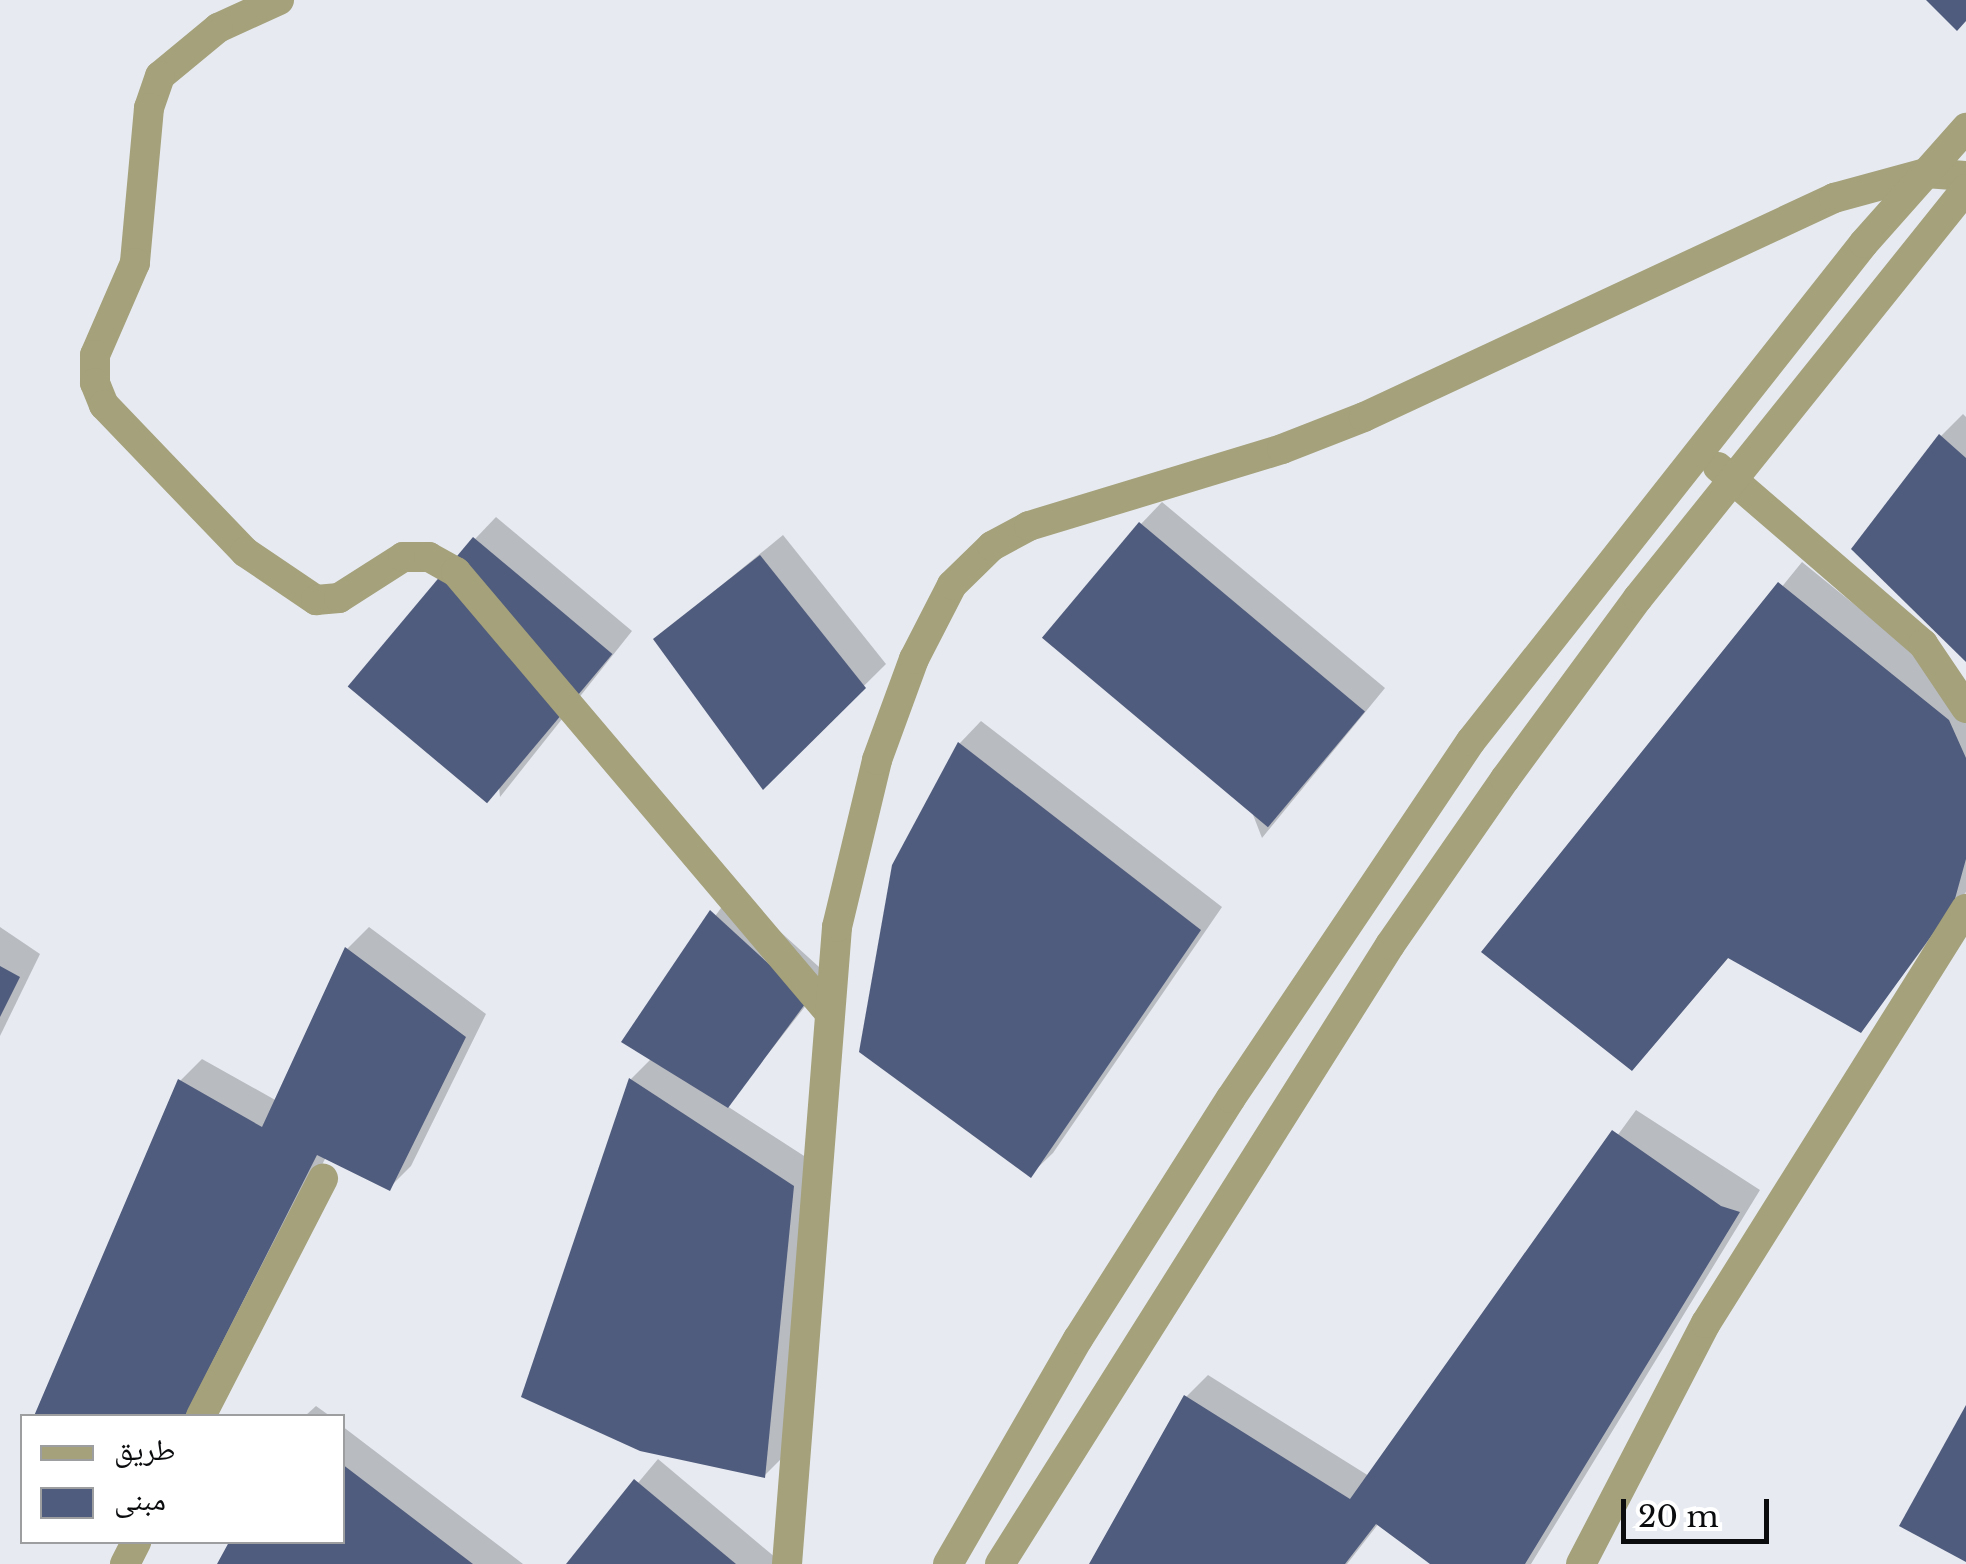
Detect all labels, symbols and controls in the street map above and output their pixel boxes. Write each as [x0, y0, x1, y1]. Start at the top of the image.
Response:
legend [20, 1414, 345, 1544]
text: طريق [114, 1431, 175, 1468]
scale bar [1626, 1479, 1774, 1541]
text: مبنى [114, 1481, 166, 1518]
text: 20 m [1638, 1498, 1719, 1535]

